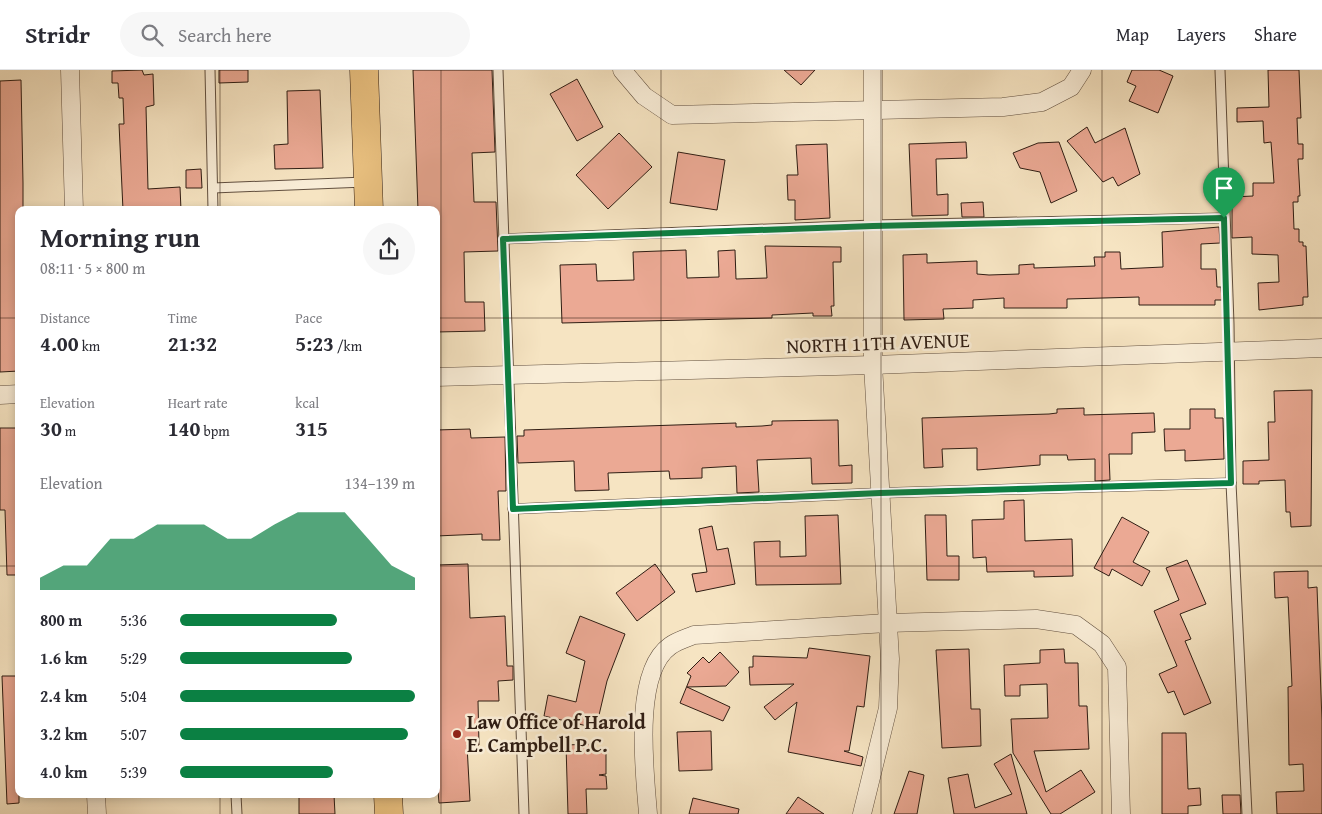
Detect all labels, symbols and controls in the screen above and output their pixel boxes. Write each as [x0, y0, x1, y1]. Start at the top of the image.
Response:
search box [120, 12, 470, 57]
text: Stridr [25, 17, 90, 52]
icon: search [138, 21, 166, 49]
text: Search here [178, 21, 272, 49]
text: Map [1116, 21, 1149, 48]
text: Layers [1177, 21, 1226, 48]
text: Share [1254, 21, 1297, 48]
pin [1203, 167, 1245, 218]
icon: arrive [1210, 174, 1238, 202]
text: Morning run [40, 216, 200, 257]
button: share [363, 223, 415, 275]
text: 08:11 · 5 × 800 m [40, 256, 145, 280]
text: Distance [40, 308, 90, 328]
text: Time [168, 308, 197, 328]
text: Pace [295, 308, 322, 328]
street label: NORTH 11TH AVENUE [786, 325, 970, 360]
text: 4.00 [40, 328, 79, 359]
text: 21:32 [168, 328, 217, 359]
text: 5:23 [295, 328, 334, 359]
text: km [79, 336, 100, 356]
text: /km [334, 336, 362, 356]
text: Elevation [40, 393, 95, 413]
text: Heart rate [168, 393, 228, 413]
text: kcal [295, 393, 319, 413]
text: 30 [40, 413, 62, 444]
text: 140 [168, 413, 200, 444]
text: 315 [295, 413, 328, 444]
text: m [62, 421, 76, 441]
text: bpm [200, 421, 230, 441]
text: Elevation [40, 471, 103, 495]
text: 134–139 m [345, 471, 415, 495]
text: 800 m [40, 608, 82, 632]
text: 5:36 [120, 608, 147, 632]
text: 1.6 km [40, 646, 87, 670]
text: 5:29 [120, 646, 147, 670]
text: 2.4 km [40, 684, 87, 708]
text: 5:04 [120, 684, 147, 708]
place label: Law Office of Harold E. Campbell P.C. [467, 707, 646, 759]
text: 3.2 km [40, 722, 87, 746]
text: 5:07 [120, 722, 147, 746]
marker: Law Office of Harold E. Campbell P.C. [451, 728, 463, 740]
text: 4.0 km [40, 760, 87, 784]
text: 5:39 [120, 760, 147, 784]

